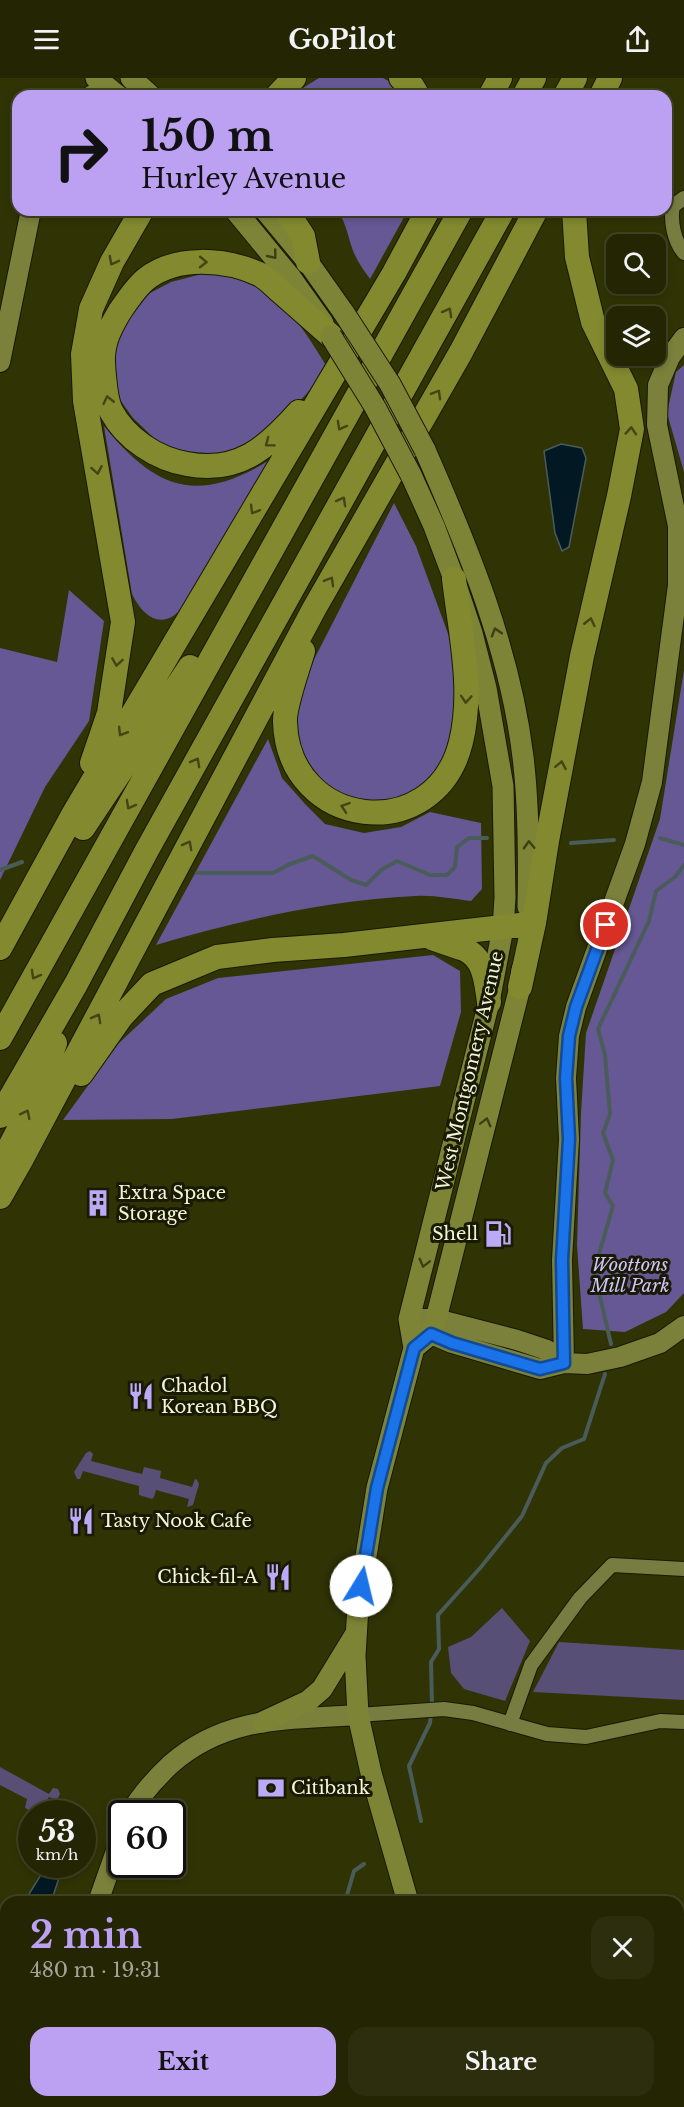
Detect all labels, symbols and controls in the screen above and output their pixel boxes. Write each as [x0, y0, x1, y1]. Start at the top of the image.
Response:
icon: menu [30, 23, 63, 56]
text: GoPilot [288, 23, 396, 56]
icon: share [621, 23, 654, 56]
text: 150 m [141, 110, 274, 162]
icon: right [42, 114, 120, 192]
text: Hurley Avenue [141, 162, 346, 195]
map controls [606, 234, 666, 366]
button: search [606, 234, 666, 294]
one-way arrow [266, 248, 277, 259]
one-way arrow [109, 254, 120, 265]
one-way arrow [199, 256, 208, 269]
button: layers [606, 306, 666, 366]
one-way arrow [441, 308, 452, 318]
one-way arrow [430, 390, 441, 400]
one-way arrow [103, 395, 116, 405]
one-way arrow [337, 420, 348, 430]
one-way arrow [624, 427, 637, 436]
one-way arrow [264, 436, 275, 447]
one-way arrow [90, 465, 102, 475]
one-way arrow [335, 496, 346, 507]
one-way arrow [249, 504, 261, 515]
one-way arrow [323, 577, 334, 588]
one-way arrow [583, 617, 596, 627]
one-way arrow [491, 627, 503, 638]
one-way arrow [111, 658, 123, 667]
one-way arrow [460, 695, 473, 704]
one-way arrow [118, 726, 129, 736]
one-way arrow [188, 758, 200, 769]
one-way arrow [554, 760, 567, 770]
one-way arrow [125, 798, 137, 809]
one-way arrow [340, 802, 351, 815]
one-way arrow [522, 840, 535, 849]
one-way arrow [181, 841, 192, 852]
pin [580, 899, 631, 950]
icon: arrive [589, 908, 622, 941]
street label: West Montgomery Avenue [432, 949, 508, 1194]
one-way arrow [30, 969, 42, 979]
one-way arrow [90, 1014, 101, 1024]
one-way arrow [19, 1110, 31, 1121]
one-way arrow [478, 1117, 491, 1127]
place label: Extra Space Storage [118, 1182, 226, 1225]
building icon: Extra Space Storage [83, 1188, 113, 1218]
fuel station icon: Shell [483, 1219, 513, 1249]
place label: Shell [432, 1223, 478, 1245]
park label: Woottons Mill Park [590, 1254, 669, 1297]
one-way arrow [418, 1257, 431, 1267]
place label: Chadol Korean BBQ [161, 1375, 277, 1418]
restaurant icon: Chadol Korean BBQ [126, 1381, 156, 1411]
restaurant icon: Tasty Nook Cafe [66, 1506, 96, 1536]
place label: Tasty Nook Cafe [101, 1510, 252, 1532]
position arrow [329, 1554, 393, 1618]
restaurant icon: Chick-fil-A [263, 1562, 293, 1592]
place label: Chick-fil-A [157, 1566, 259, 1588]
bank icon: Citibank [256, 1773, 286, 1803]
place label: Citibank [291, 1777, 370, 1799]
speed limit sign: 60 [108, 1800, 186, 1878]
text: 53 [39, 1813, 75, 1850]
text: km/h [36, 1845, 78, 1864]
text: 2 min [30, 1913, 142, 1958]
button: close [591, 1916, 654, 1979]
text: 480 m · 19:31 [30, 1958, 161, 1982]
button: Exit [30, 2027, 336, 2096]
button: Share [348, 2027, 654, 2096]

